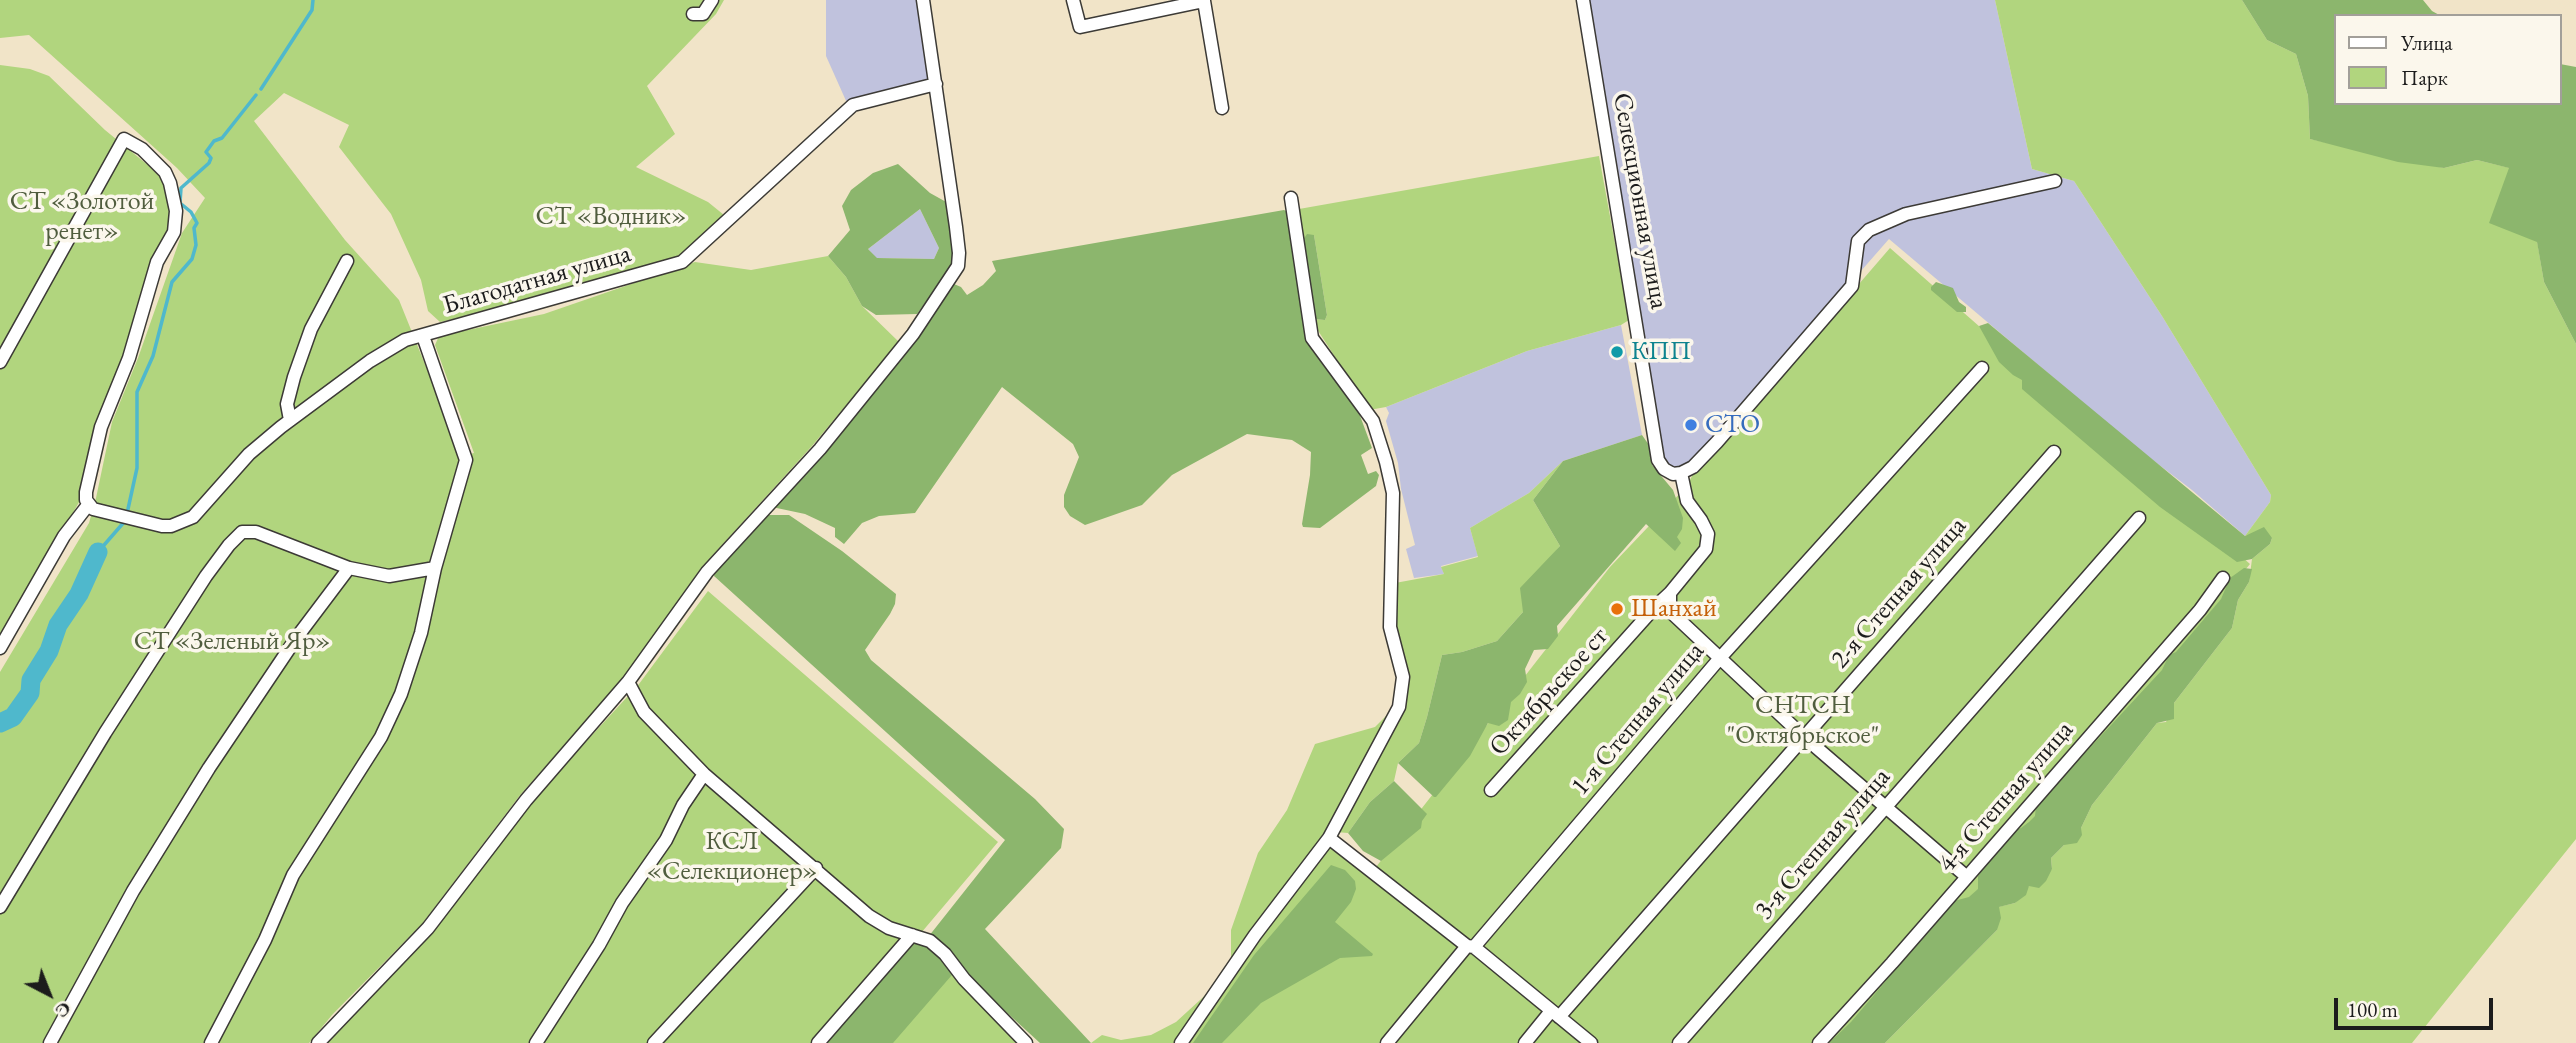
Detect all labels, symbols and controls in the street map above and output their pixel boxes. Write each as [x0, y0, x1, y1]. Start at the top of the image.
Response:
legend [2334, 14, 2562, 105]
text: Улица [2401, 29, 2453, 56]
text: Парк [2401, 64, 2448, 91]
street label: Селекционная улица [1606, 91, 1674, 311]
park label: СТ «Золотой ренет» [10, 186, 154, 248]
park label: СТ «Водник» [535, 201, 687, 233]
street label: Благодатная улица [440, 238, 634, 322]
place label: КПП [1631, 336, 1691, 368]
marker: КПП [1609, 344, 1625, 360]
place label: СТО [1705, 409, 1760, 441]
marker: СТО [1683, 417, 1699, 433]
street label: 2-я Степная улица [1825, 511, 1973, 675]
place label: Шанхай [1631, 593, 1717, 625]
marker: Шанхай [1609, 601, 1625, 617]
street label: Октябрьское ст [1483, 621, 1615, 763]
park label: СТ «Зеленый Яр» [134, 626, 330, 658]
street label: 1-я Степная улица [1565, 636, 1711, 802]
park label: СНТСН "Октябрьское" [1727, 690, 1879, 752]
street label: 4-я Степная улица [1932, 715, 2080, 879]
street label: 3-я Степная улица [1749, 762, 1897, 926]
park label: КСЛ «Селекционер» [646, 826, 818, 888]
north arrow [14, 959, 84, 1029]
scale bar [2338, 984, 2497, 1028]
text: С [50, 996, 77, 1024]
text: 100 m [2347, 996, 2398, 1023]

